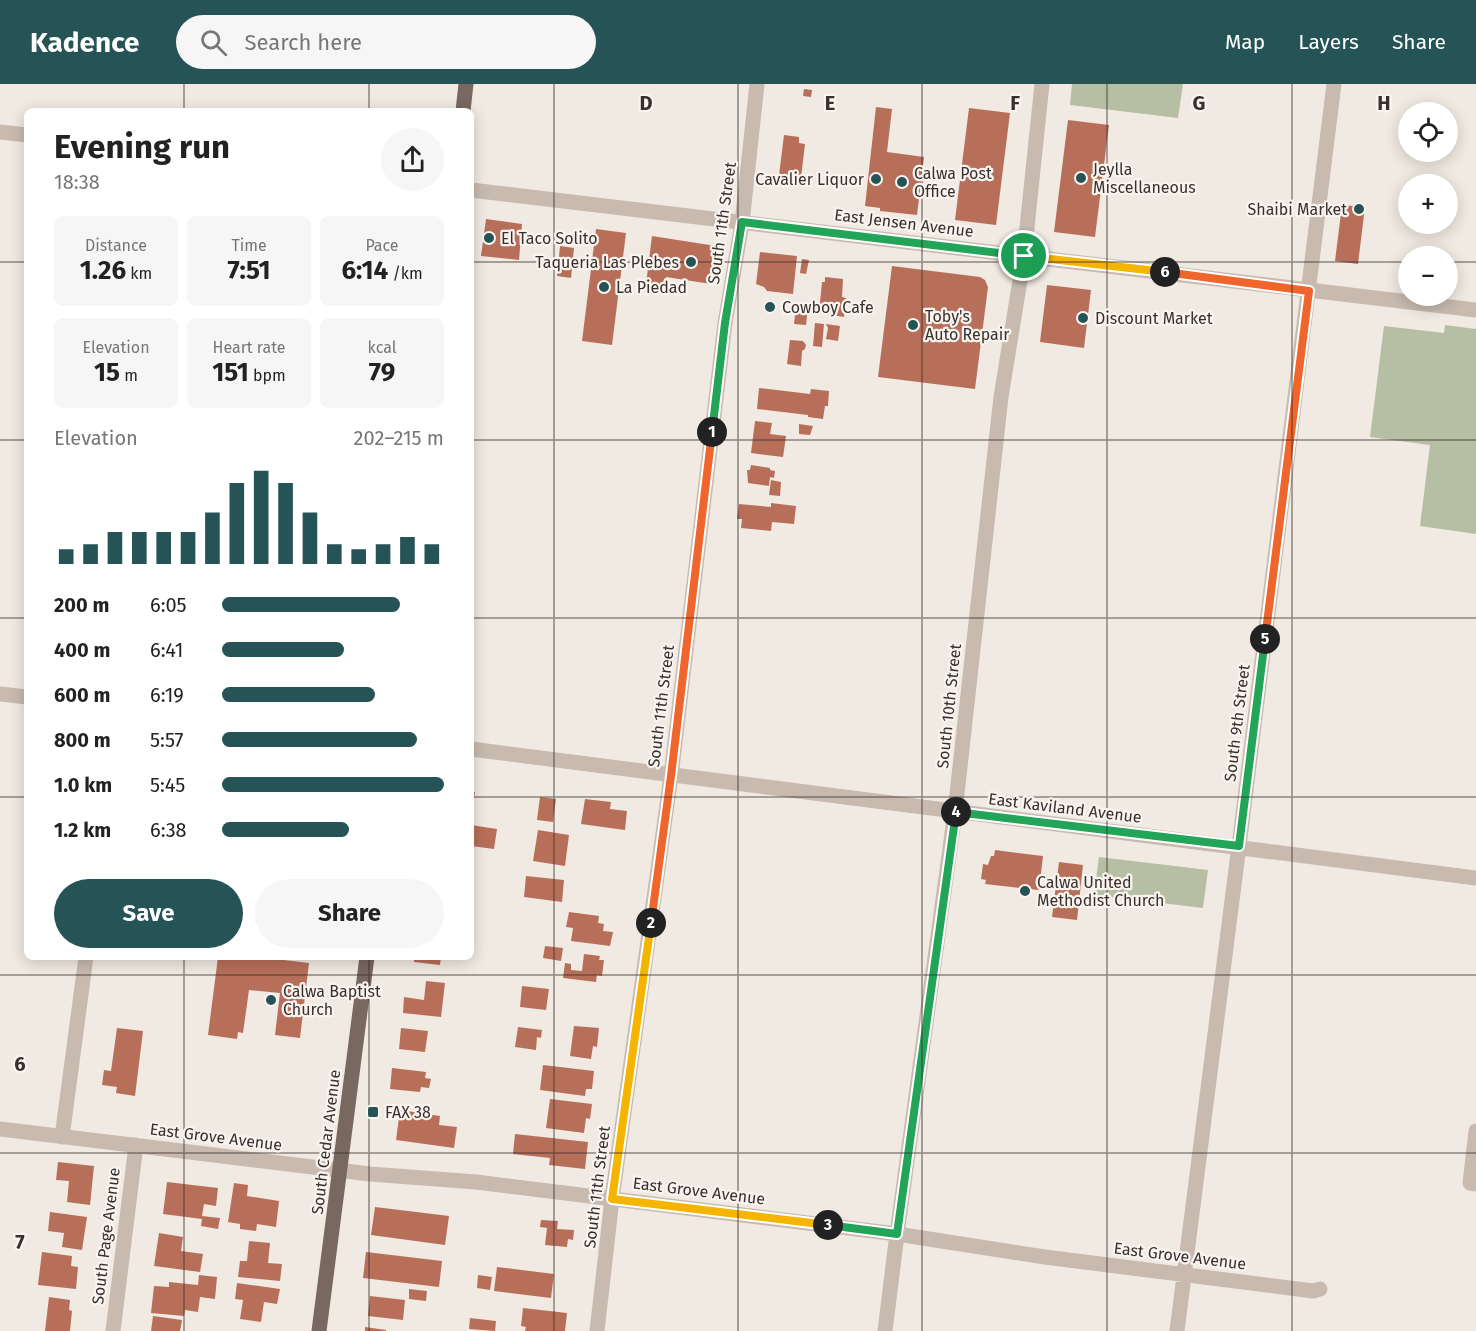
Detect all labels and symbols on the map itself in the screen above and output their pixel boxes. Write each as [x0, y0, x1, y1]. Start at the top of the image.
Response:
text: D [639, 91, 653, 115]
text: E [825, 91, 835, 115]
text: F [1010, 91, 1020, 115]
text: G [1193, 91, 1205, 115]
text: H [1377, 91, 1391, 115]
street label: South 11th Street [704, 160, 740, 285]
place label: Jeylla Miscellaneous [1093, 160, 1196, 197]
place label: Calwa Post Office [914, 164, 992, 201]
place label: Cavalier Liquor [755, 170, 865, 189]
marker: Jeylla Miscellaneous [1074, 171, 1088, 185]
marker: Cavalier Liquor [869, 172, 883, 186]
marker: Calwa Post Office [895, 175, 909, 189]
place label: Shaibi Market [1248, 200, 1347, 219]
marker: Shaibi Market [1352, 202, 1366, 216]
street label: East Jensen Avenue [833, 205, 975, 241]
place label: El Taco Solito [501, 229, 598, 248]
pin [998, 230, 1049, 281]
marker: El Taco Solito [482, 231, 496, 245]
place label: Taqueria Las Plebes [535, 253, 679, 272]
marker: Taqueria Las Plebes [684, 255, 698, 269]
pin: 6 [1150, 257, 1180, 287]
place label: La Piedad [616, 278, 687, 297]
marker: La Piedad [597, 280, 611, 294]
place label: Cowboy Cafe [782, 298, 874, 317]
marker: Cowboy Cafe [763, 300, 777, 314]
place label: Toby's Auto Repair [925, 307, 1010, 344]
place label: Discount Market [1095, 309, 1213, 328]
marker: Discount Market [1076, 311, 1090, 325]
marker: Toby's Auto Repair [906, 318, 920, 332]
pin: 1 [697, 417, 727, 447]
pin: 5 [1250, 624, 1280, 654]
street label: South 10th Street [933, 642, 965, 769]
street label: South 11th Street [644, 643, 678, 768]
street label: South 9th Street [1220, 663, 1254, 783]
street label: East Kaviland Avenue [987, 789, 1143, 827]
pin: 4 [941, 797, 971, 827]
place label: Calwa United Methodist Church [1037, 873, 1164, 910]
marker: Calwa United Methodist Church [1018, 884, 1032, 898]
pin: 2 [636, 908, 666, 938]
place label: Calwa Baptist Church [283, 982, 381, 1019]
marker: Calwa Baptist Church [264, 993, 278, 1007]
text: 6 [14, 1052, 26, 1076]
street label: South Cedar Avenue [308, 1068, 344, 1216]
place label: FAX 38 [385, 1103, 431, 1122]
marker: FAX 38 [366, 1105, 380, 1119]
street label: East Grove Avenue [149, 1119, 283, 1155]
street label: South 11th Street [580, 1124, 614, 1249]
street label: South Page Avenue [88, 1166, 124, 1306]
street label: East Grove Avenue [632, 1173, 766, 1209]
pin: 3 [813, 1210, 843, 1240]
text: 7 [15, 1230, 25, 1254]
street label: East Grove Avenue [1113, 1238, 1247, 1274]

